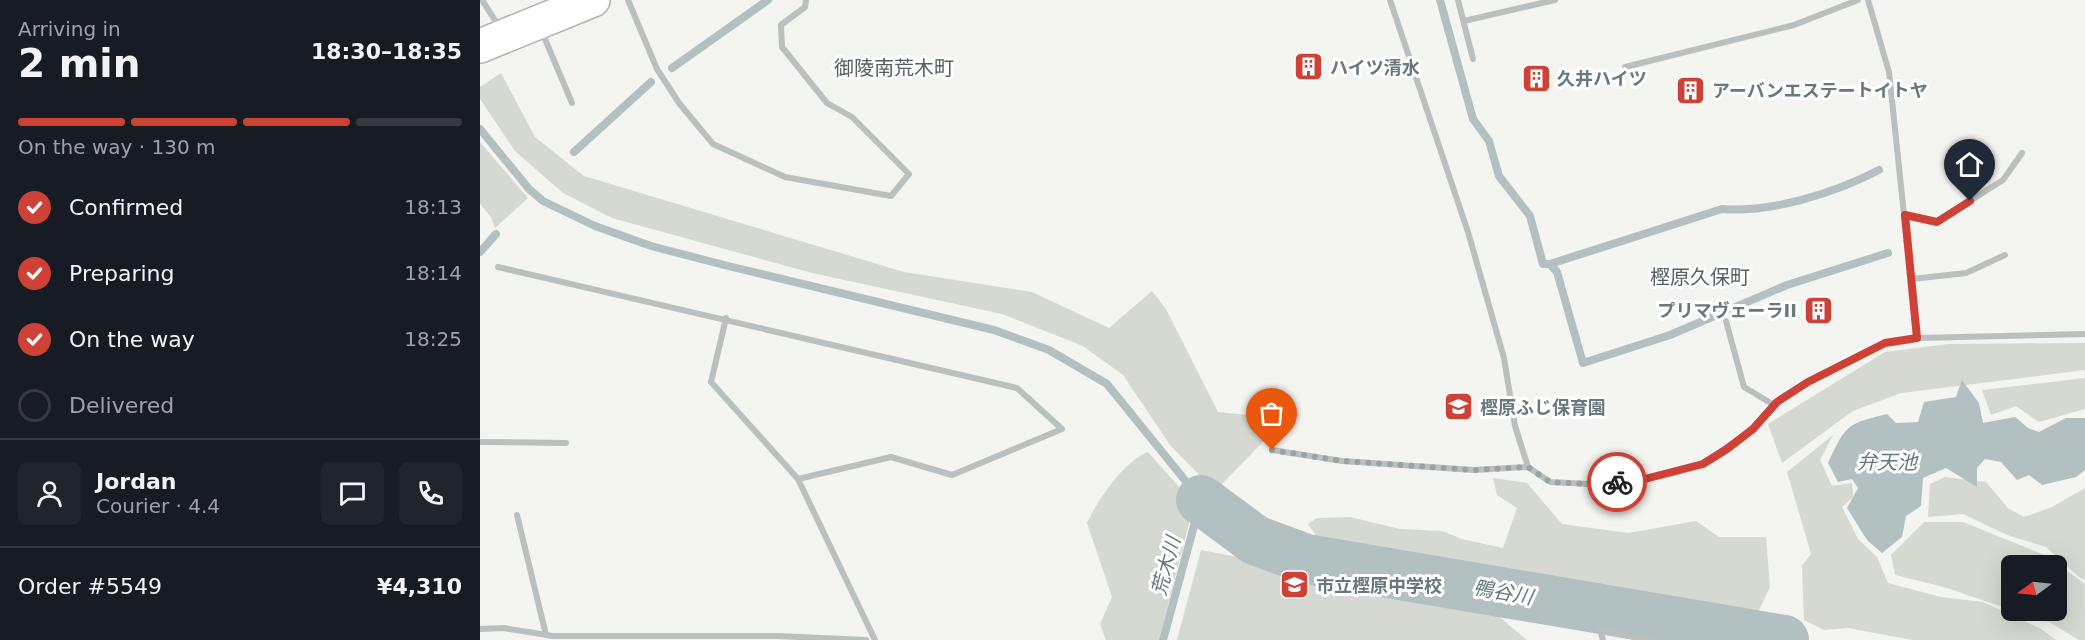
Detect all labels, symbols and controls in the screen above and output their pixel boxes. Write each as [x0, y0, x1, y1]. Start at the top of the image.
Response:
text: Arriving in [18, 17, 121, 41]
text: 18:30–18:35 [311, 39, 462, 64]
text: 2 min [18, 41, 140, 86]
building icon: ハイツ清水 [1293, 51, 1325, 83]
district label: 御陵南荒木町 [834, 56, 954, 80]
place label: ハイツ清水 [1330, 57, 1420, 78]
building icon: 久井ハイツ [1520, 62, 1552, 94]
place label: 久井ハイツ [1557, 68, 1647, 89]
building icon: アーバンエステートイトヤ [1675, 74, 1707, 106]
place label: アーバンエステートイトヤ [1712, 80, 1928, 101]
text: On the way · 130 m [18, 135, 216, 159]
pin [1944, 139, 1995, 201]
icon: home [1953, 148, 1986, 181]
icon: check [18, 191, 51, 224]
text: Confirmed [69, 195, 183, 220]
text: 18:13 [404, 195, 462, 219]
icon: check [18, 257, 51, 290]
text: Preparing [69, 261, 175, 286]
text: 18:14 [404, 261, 462, 285]
district label: 樫原久保町 [1650, 265, 1750, 289]
building icon: プリマヴェーラII [1802, 294, 1834, 326]
place label: プリマヴェーラII [1658, 300, 1797, 321]
icon: check [18, 323, 51, 356]
text: On the way [69, 327, 195, 352]
text: 18:25 [404, 327, 462, 351]
pin [1246, 388, 1297, 450]
school or university icon: 樫原ふじ保育園 [1443, 391, 1475, 423]
text: Delivered [69, 393, 174, 418]
icon: bag [1255, 397, 1288, 430]
place label: 樫原ふじ保育園 [1480, 397, 1606, 418]
water label: 弁天池 [1857, 450, 1919, 474]
courier [1587, 452, 1647, 512]
button: person [18, 462, 81, 525]
button: chat [321, 462, 384, 525]
button: phone [399, 462, 462, 525]
icon: bike [1601, 466, 1634, 499]
text: Jordan [96, 469, 176, 494]
text: Courier · 4.4 [96, 494, 220, 518]
water label: 荒木川 [1147, 532, 1186, 598]
north arrow [2001, 555, 2067, 621]
map controls [2001, 555, 2067, 621]
school or university icon: 市立樫原中学校 [1279, 569, 1311, 601]
text: Order #5549 [18, 574, 162, 599]
text: ¥4,310 [377, 574, 462, 599]
place label: 市立樫原中学校 [1316, 575, 1442, 596]
water label: 鴨谷川 [1471, 575, 1537, 609]

